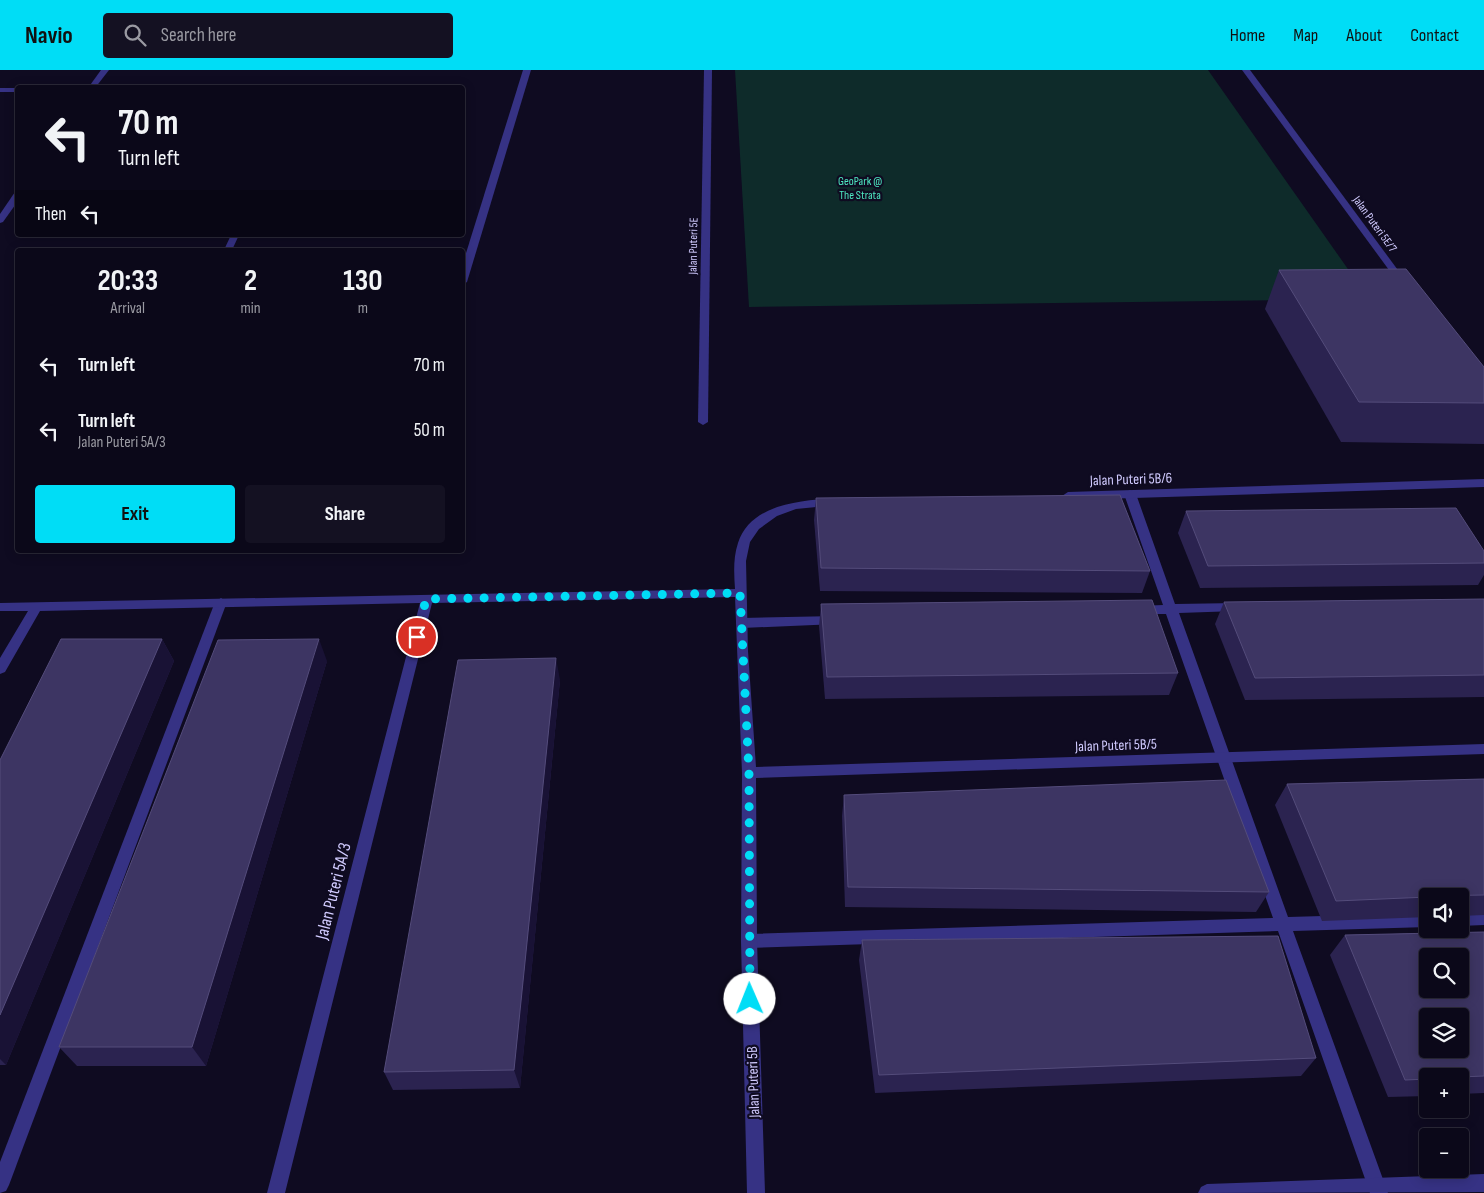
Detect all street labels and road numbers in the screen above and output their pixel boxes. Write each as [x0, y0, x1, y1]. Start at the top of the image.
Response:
street label: Jalan Puteri 5E/7 [1349, 193, 1400, 255]
street label: Jalan Puteri 5E [685, 217, 701, 276]
street label: Jalan Puteri 5B/6 [1089, 469, 1173, 490]
street label: Jalan Puteri 5B/5 [1074, 735, 1157, 756]
street label: Jalan Puteri 5A/3 [311, 841, 356, 943]
street label: Jalan Puteri 5B [743, 1046, 764, 1119]

